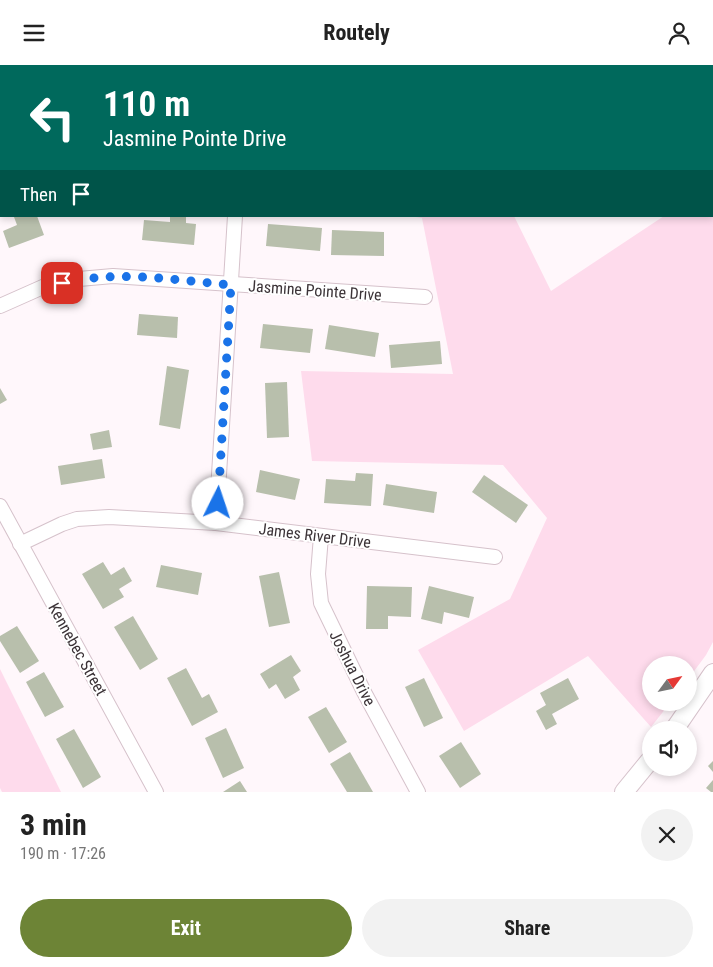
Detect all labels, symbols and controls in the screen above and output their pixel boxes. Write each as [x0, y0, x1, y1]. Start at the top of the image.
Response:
icon: menu [20, 19, 48, 47]
icon: person [665, 19, 693, 47]
text: Routely [323, 20, 390, 45]
text: 110 m [103, 84, 190, 125]
icon: left [20, 85, 85, 150]
text: Jasmine Pointe Drive [103, 126, 286, 151]
icon: arrive [67, 180, 95, 208]
text: Then [20, 183, 57, 206]
pin [41, 262, 83, 304]
icon: arrive [48, 269, 76, 297]
street label: Jasmine Pointe Drive [248, 276, 382, 305]
position arrow [191, 476, 243, 528]
street label: James River Drive [258, 519, 372, 552]
street label: Kennebec Street [44, 600, 111, 699]
street label: Joshua Drive [326, 627, 380, 709]
north arrow [642, 656, 698, 711]
map controls [642, 656, 697, 776]
button: sound [642, 721, 697, 776]
text: 3 min [20, 807, 87, 842]
button: close [641, 809, 693, 861]
text: 190 m · 17:26 [20, 844, 106, 863]
button: Exit [20, 899, 352, 957]
button: Share [362, 899, 693, 957]

